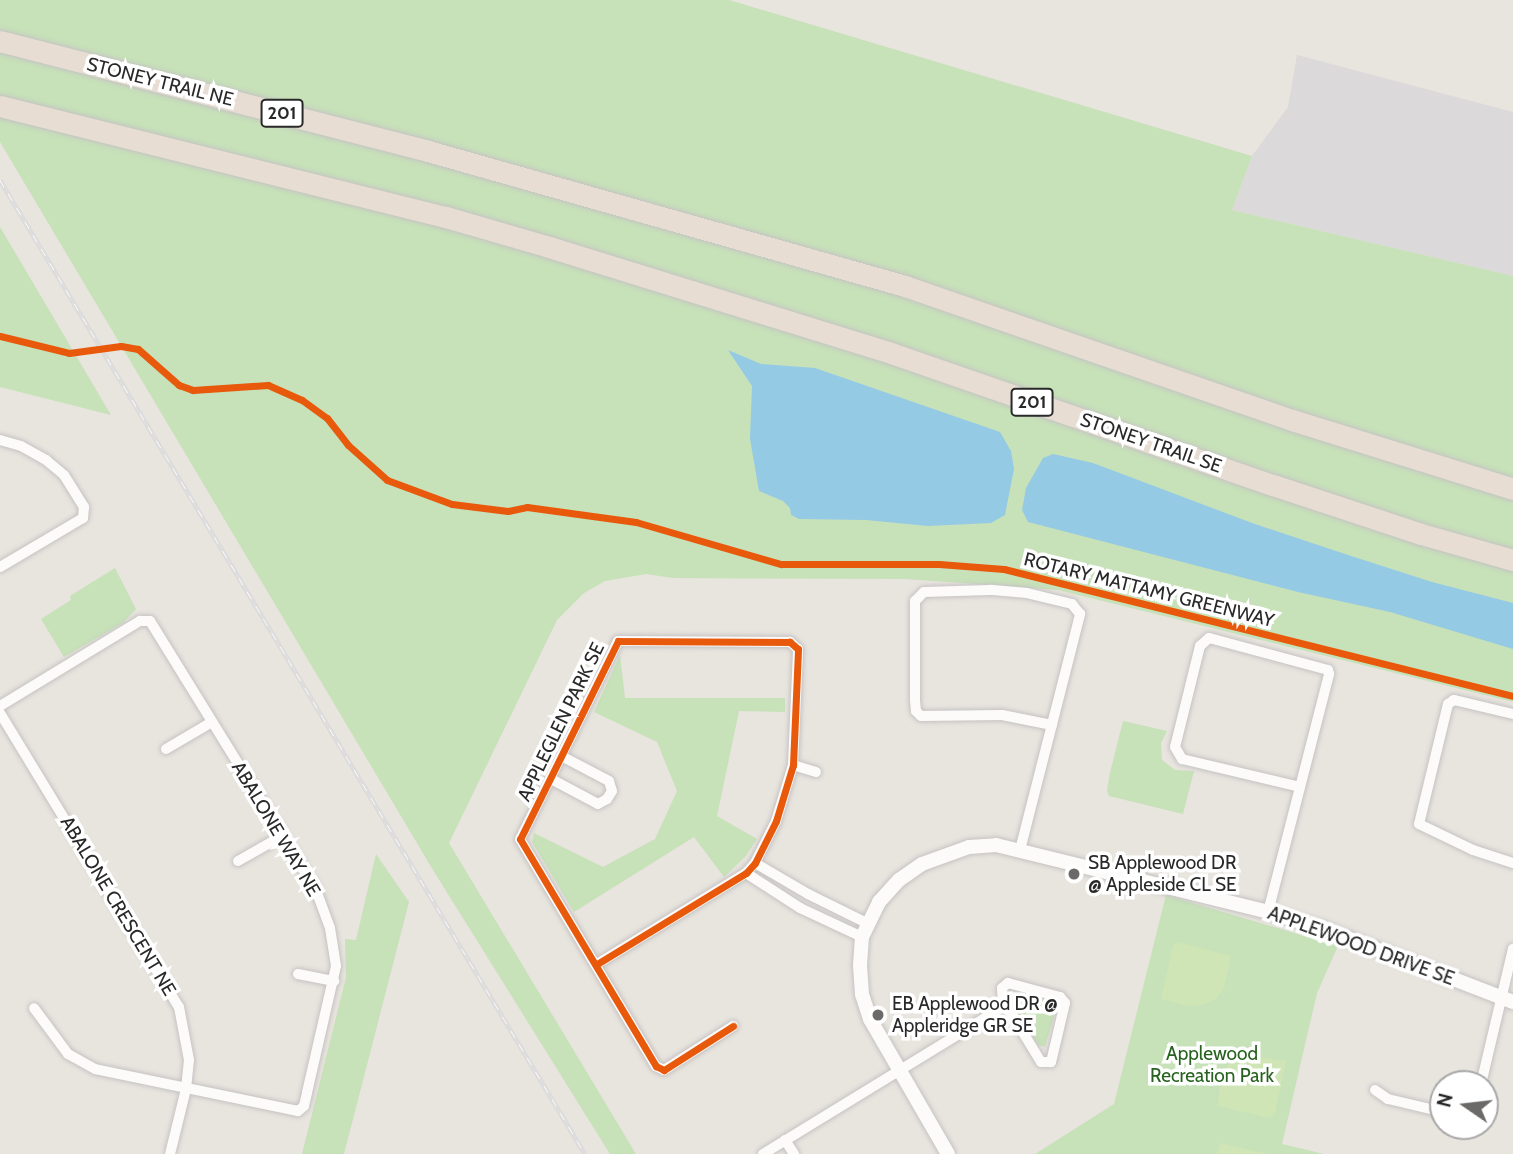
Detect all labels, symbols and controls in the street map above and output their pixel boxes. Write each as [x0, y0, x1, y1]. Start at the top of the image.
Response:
street label: STONEY TRAIL NE [84, 53, 236, 111]
road number: 201 [259, 98, 305, 128]
road number: 201 [1009, 388, 1055, 416]
street label: STONEY TRAIL SE [1077, 408, 1225, 478]
street label: ROTARY MATTAMY GREENWAY [1022, 548, 1276, 632]
street label: APPLEGLEN PARK SE [513, 639, 609, 805]
street label: ABALONE WAY NE [227, 757, 325, 901]
street label: ABALONE CRESCENT NE [55, 812, 181, 1000]
place label: SB Applewood DR @ Appleside CL SE [1088, 852, 1237, 896]
marker: SB Applewood DR @ Appleside CL SE [1066, 866, 1082, 882]
street label: APPLEWOOD DRIVE SE [1265, 902, 1457, 990]
place label: EB Applewood DR @ Appleridge GR SE [892, 993, 1058, 1037]
marker: EB Applewood DR @ Appleridge GR SE [870, 1007, 886, 1023]
park label: Applewood Recreation Park [1150, 1043, 1274, 1087]
north arrow [1429, 1070, 1499, 1140]
text: N [1432, 1091, 1458, 1110]

